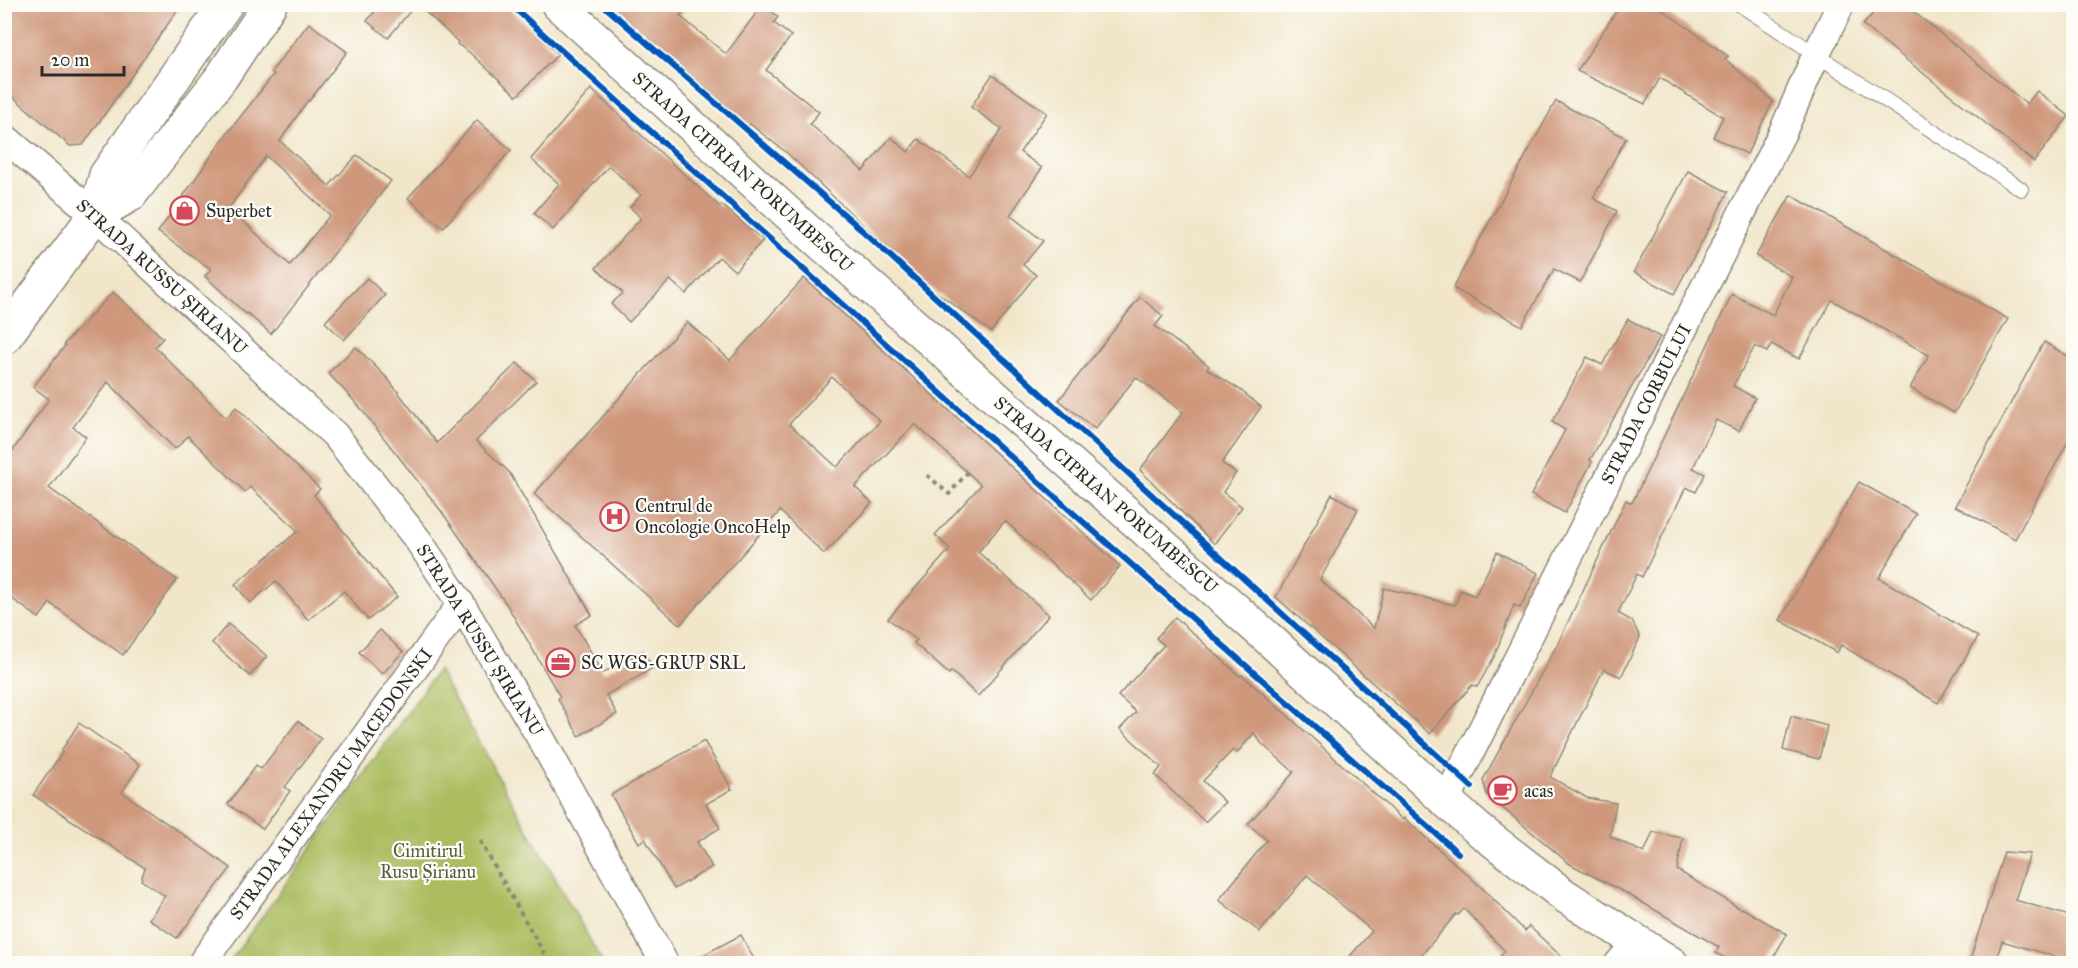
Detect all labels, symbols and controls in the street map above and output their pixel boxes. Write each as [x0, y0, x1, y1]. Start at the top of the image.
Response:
scale bar [42, 39, 124, 77]
text: 20 m [51, 49, 89, 71]
street label: STRADA CIPRIAN PORUMBESCU [628, 67, 858, 278]
street label: STRADA RUSSU ȘIRIANU [72, 194, 253, 360]
shop icon: Superbet [169, 195, 201, 227]
place label: Superbet [206, 200, 272, 222]
street label: STRADA CORBULUI [1596, 320, 1696, 488]
street label: STRADA CIPRIAN PORUMBESCU [990, 392, 1223, 599]
place label: Centrul de Oncologie OncoHelp [635, 495, 791, 539]
hospital icon: Centrul de Oncologie OncoHelp [598, 500, 630, 532]
street label: STRADA RUSSU ȘIRIANU [412, 540, 549, 741]
street label: STRADA ALEXANDRU MACEDONSKI [225, 644, 437, 924]
office icon: SC WGS-GRUP SRL [544, 647, 576, 679]
place label: SC WGS-GRUP SRL [581, 652, 746, 674]
cafe icon: acas [1487, 775, 1519, 807]
place label: acas [1524, 780, 1553, 802]
park label: Cimitirul Rusu Șirianu [380, 840, 476, 883]

